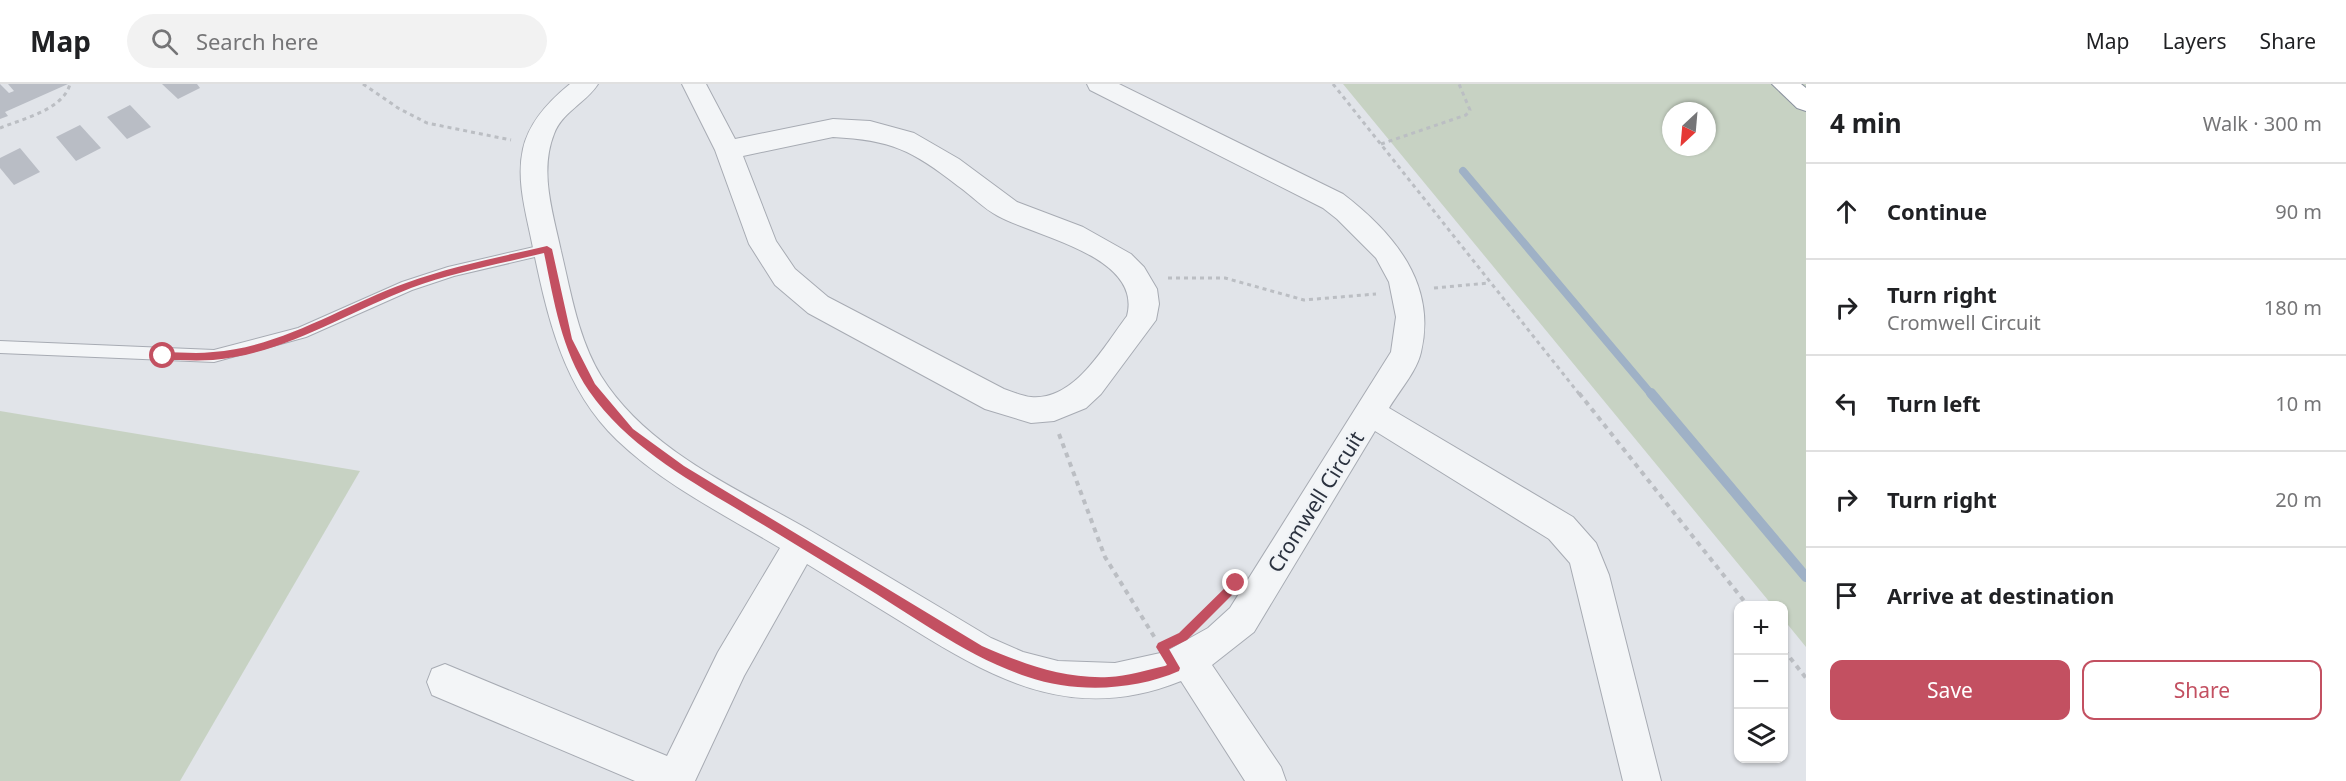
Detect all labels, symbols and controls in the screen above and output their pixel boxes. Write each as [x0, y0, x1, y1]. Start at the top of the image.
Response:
search box [127, 14, 547, 68]
text: Map [30, 22, 91, 60]
icon: search [148, 25, 181, 58]
text: Search here [196, 26, 318, 56]
text: Map [2086, 27, 2130, 55]
text: Layers [2163, 27, 2227, 55]
text: Share [2260, 27, 2316, 55]
north arrow [1662, 102, 1716, 156]
text: 4 min [1830, 105, 1902, 141]
text: Walk · 300 m [2203, 110, 2322, 137]
icon: ahead [1830, 195, 1863, 228]
text: Continue [1887, 196, 1987, 226]
text: 90 m [2275, 198, 2322, 225]
text: Turn right [1887, 279, 1997, 309]
icon: right [1830, 291, 1863, 324]
text: 180 m [2264, 294, 2322, 321]
text: Cromwell Circuit [1887, 309, 2041, 336]
route start [149, 342, 175, 368]
icon: left [1830, 387, 1863, 420]
text: Turn left [1887, 388, 1981, 418]
text: 10 m [2275, 390, 2322, 417]
street label: Cromwell Circuit [1260, 425, 1370, 577]
icon: right [1830, 483, 1863, 516]
text: Turn right [1887, 484, 1997, 514]
text: 20 m [2275, 486, 2322, 513]
route end [1222, 569, 1248, 595]
icon: arrive [1830, 579, 1863, 612]
text: Arrive at destination [1887, 580, 2114, 610]
map controls [1734, 601, 1788, 763]
button: + [1734, 601, 1788, 655]
button: − [1734, 655, 1788, 709]
button: Save [1830, 660, 2070, 720]
button: Share [2082, 660, 2322, 720]
button: layers [1734, 709, 1788, 763]

